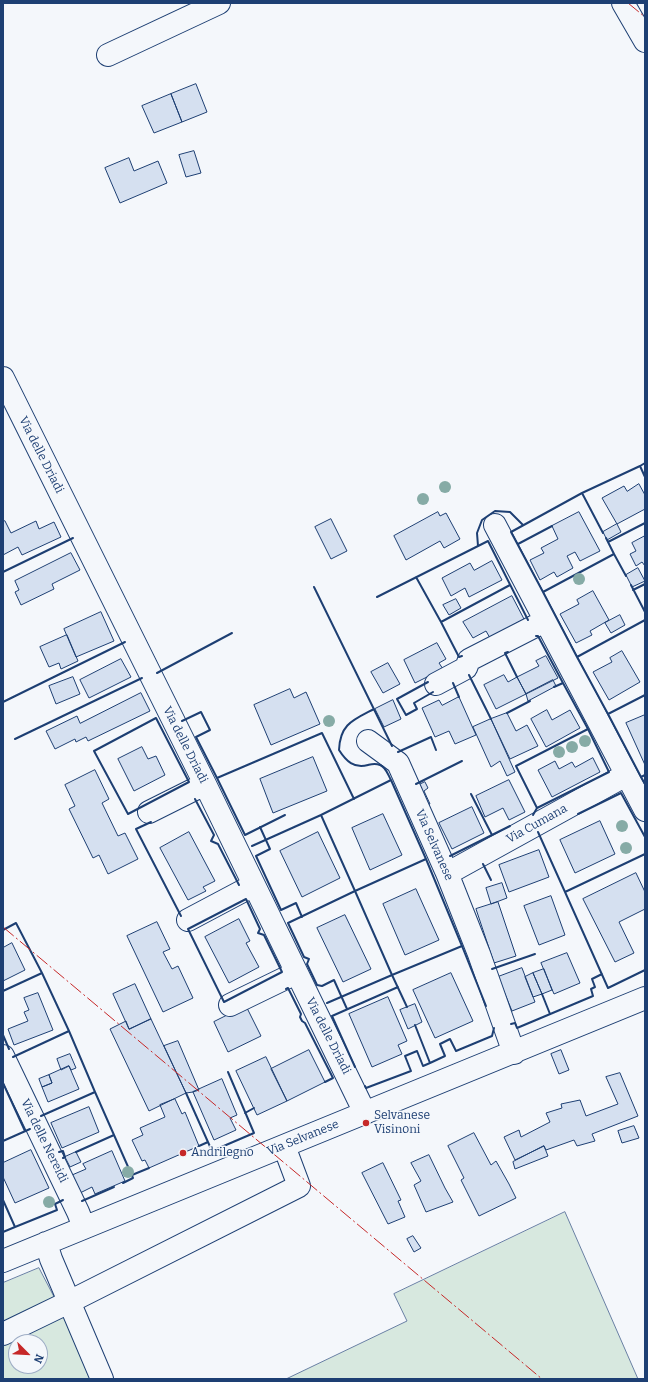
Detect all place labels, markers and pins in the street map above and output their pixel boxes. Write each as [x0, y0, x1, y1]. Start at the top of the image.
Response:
place label: Selvanese Visinoni [374, 1109, 430, 1137]
marker: Selvanese Visinoni [361, 1118, 371, 1128]
place label: Andrilegno [191, 1146, 254, 1160]
marker: Andrilegno [178, 1148, 188, 1158]

